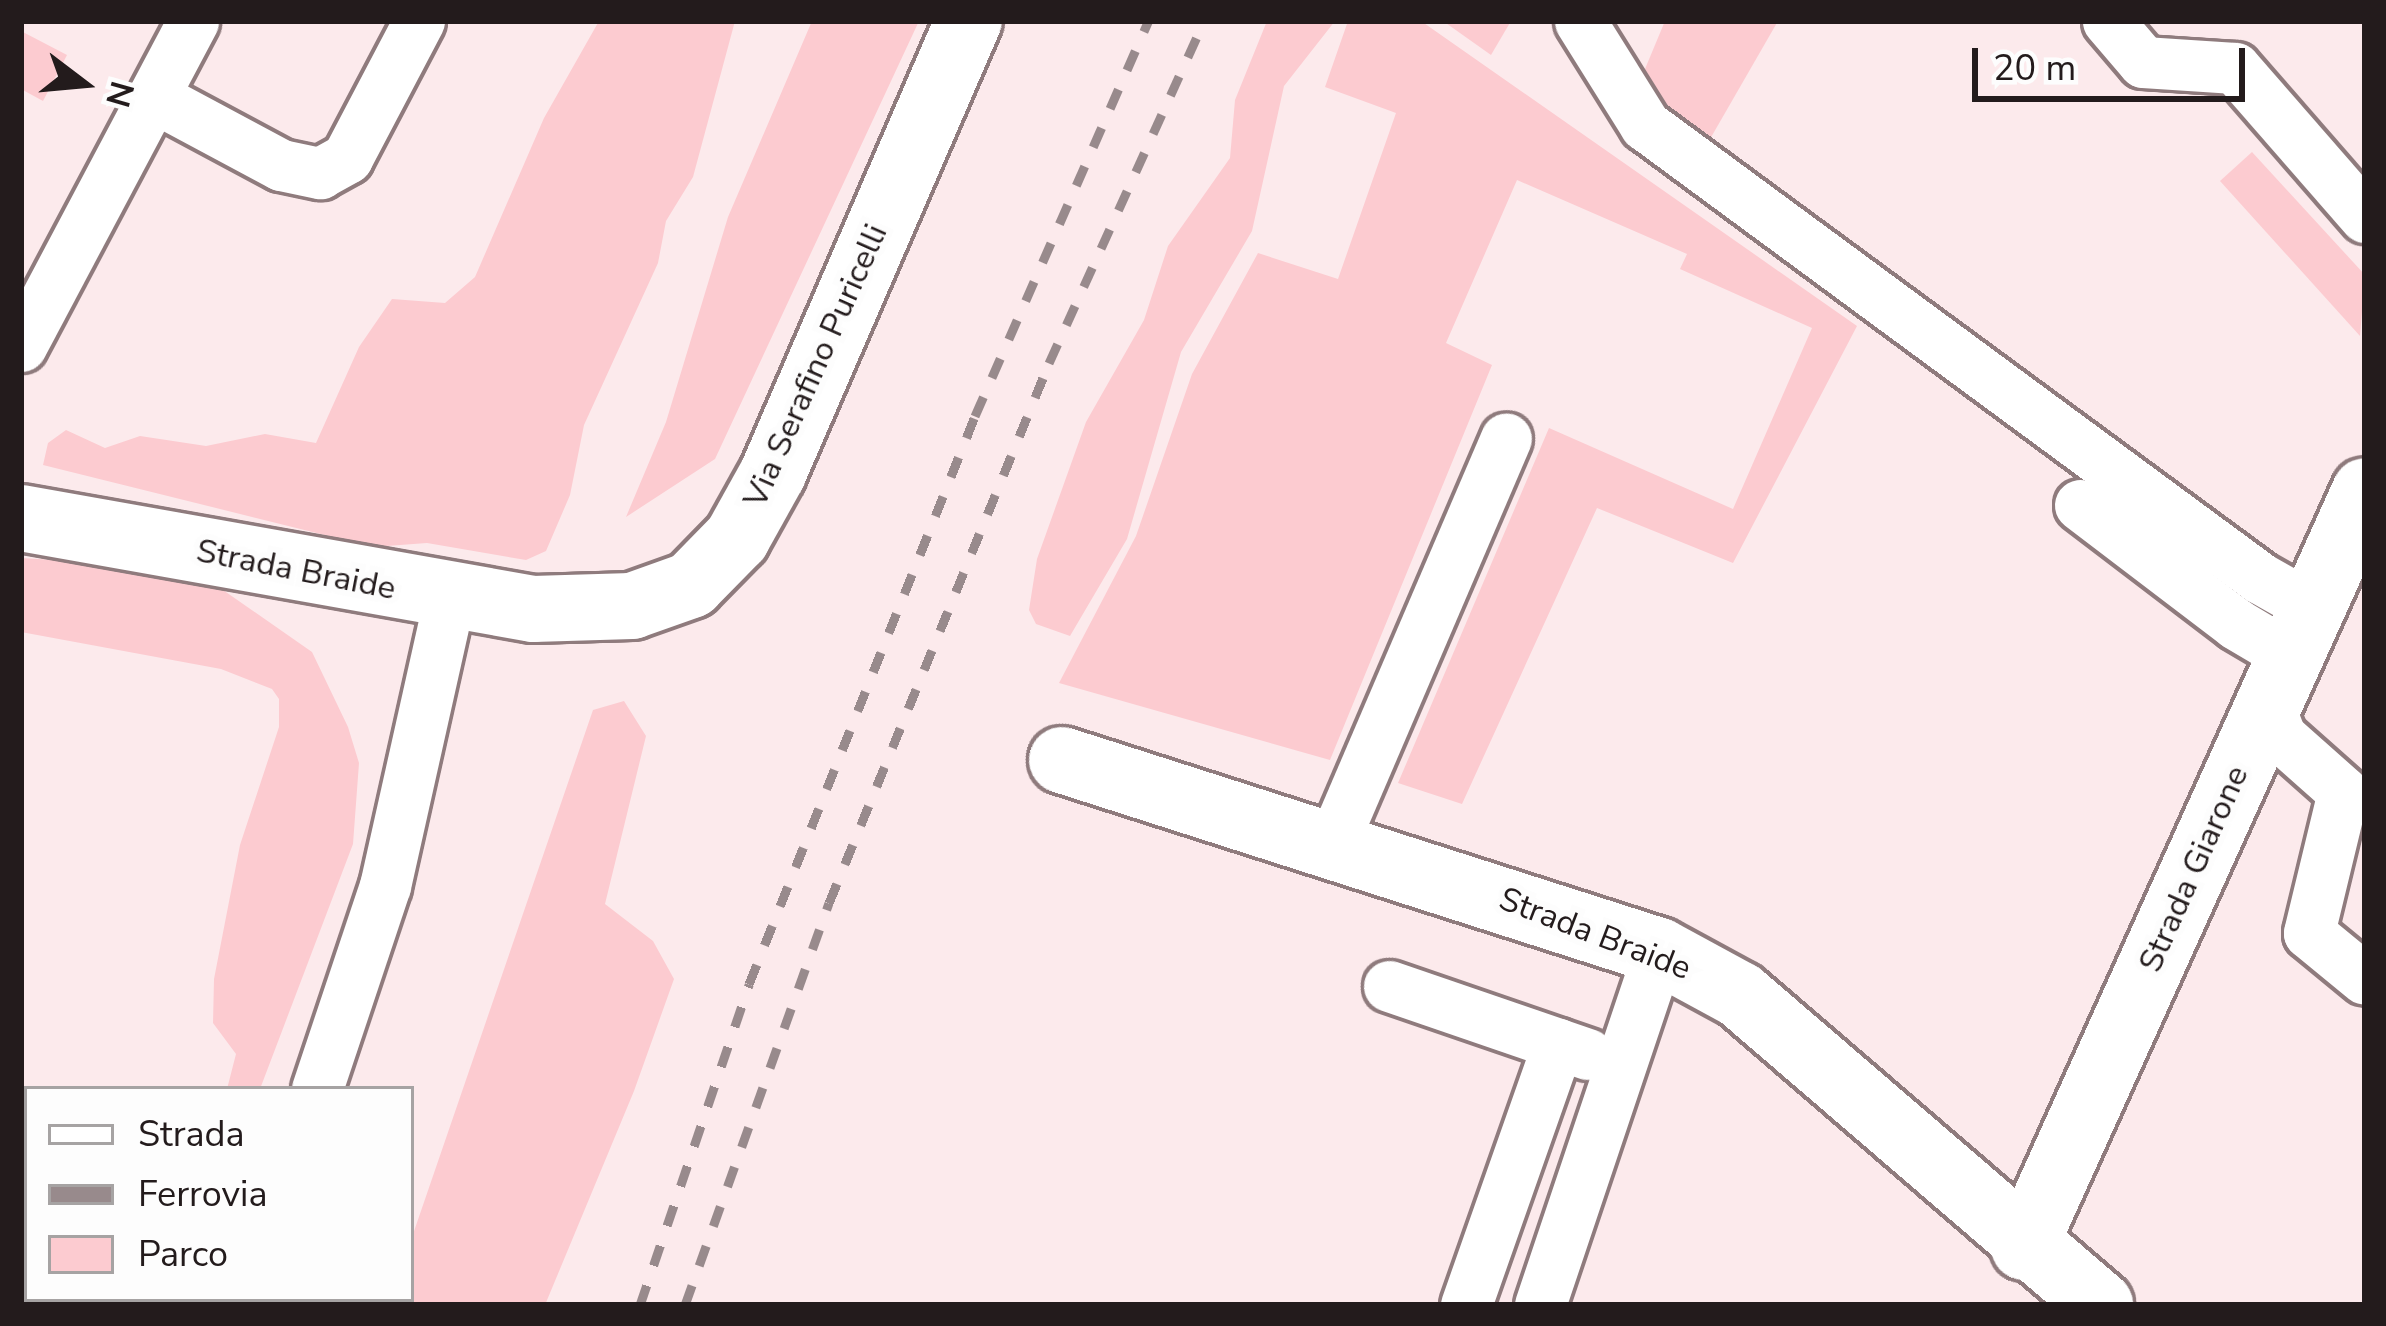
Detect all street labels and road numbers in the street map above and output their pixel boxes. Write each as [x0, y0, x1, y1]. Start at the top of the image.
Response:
street label: Via Serafino Puricelli [736, 218, 896, 514]
street label: Strada Braide [193, 531, 399, 609]
street label: Strada Giarone [2131, 760, 2257, 978]
street label: Strada Braide [1494, 879, 1696, 989]

